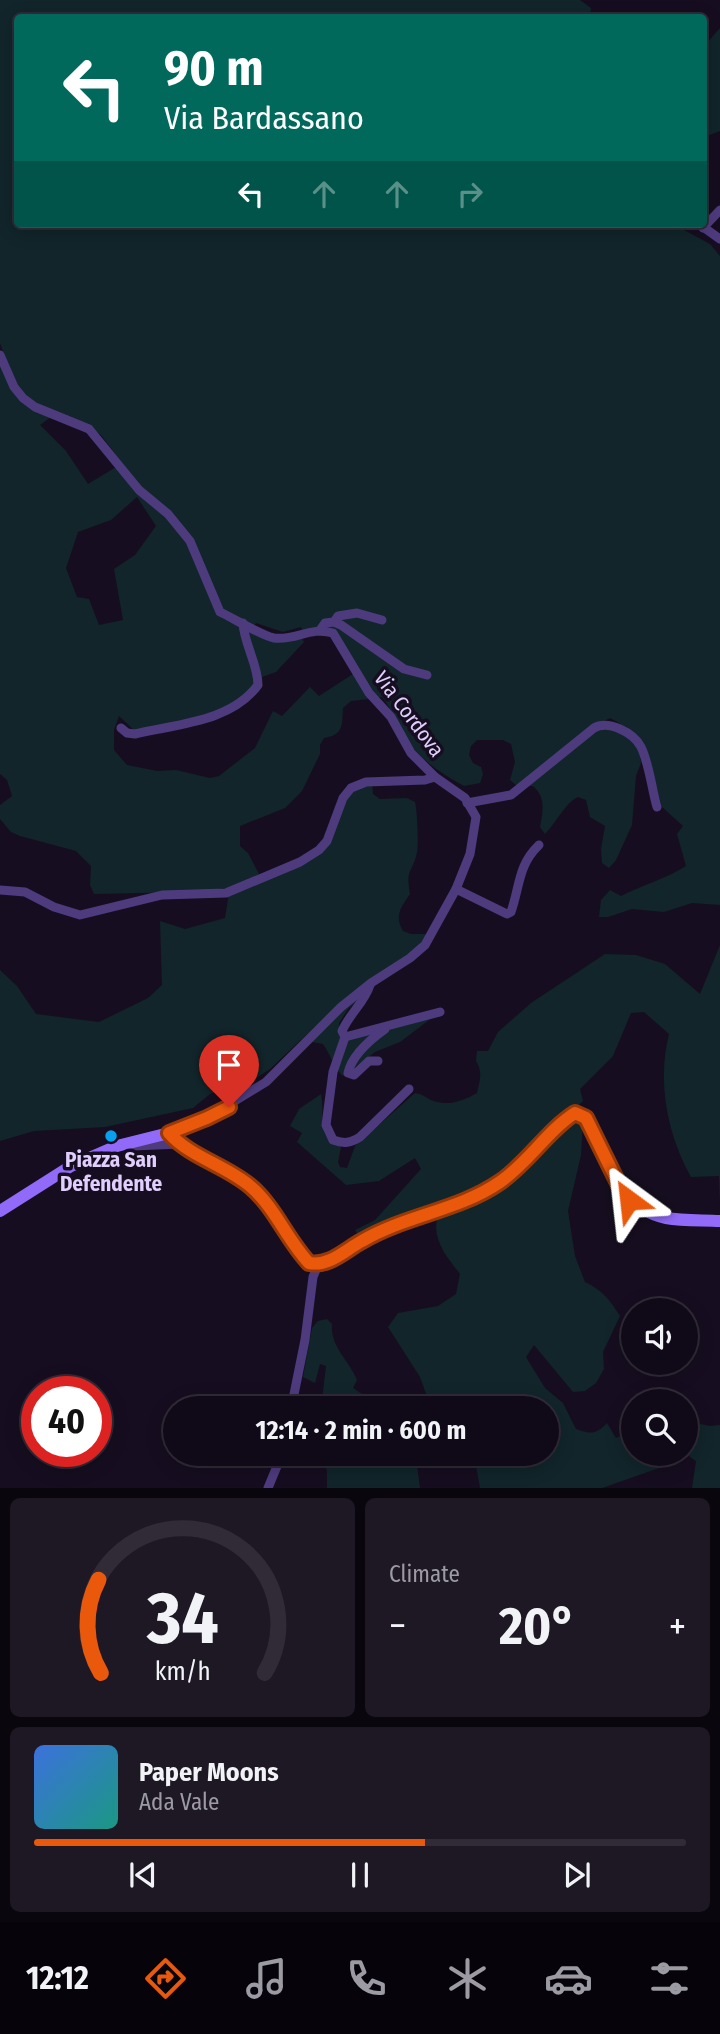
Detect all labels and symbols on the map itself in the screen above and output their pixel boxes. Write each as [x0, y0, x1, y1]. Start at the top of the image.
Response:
street label: Via Cordova [368, 666, 450, 762]
pin [199, 1035, 259, 1107]
marker: Piazza San Defendente [103, 1128, 119, 1144]
place label: Piazza San Defendente [60, 1147, 162, 1197]
position arrow [592, 1163, 666, 1237]
speed limit sign: 40 [21, 1376, 112, 1467]

